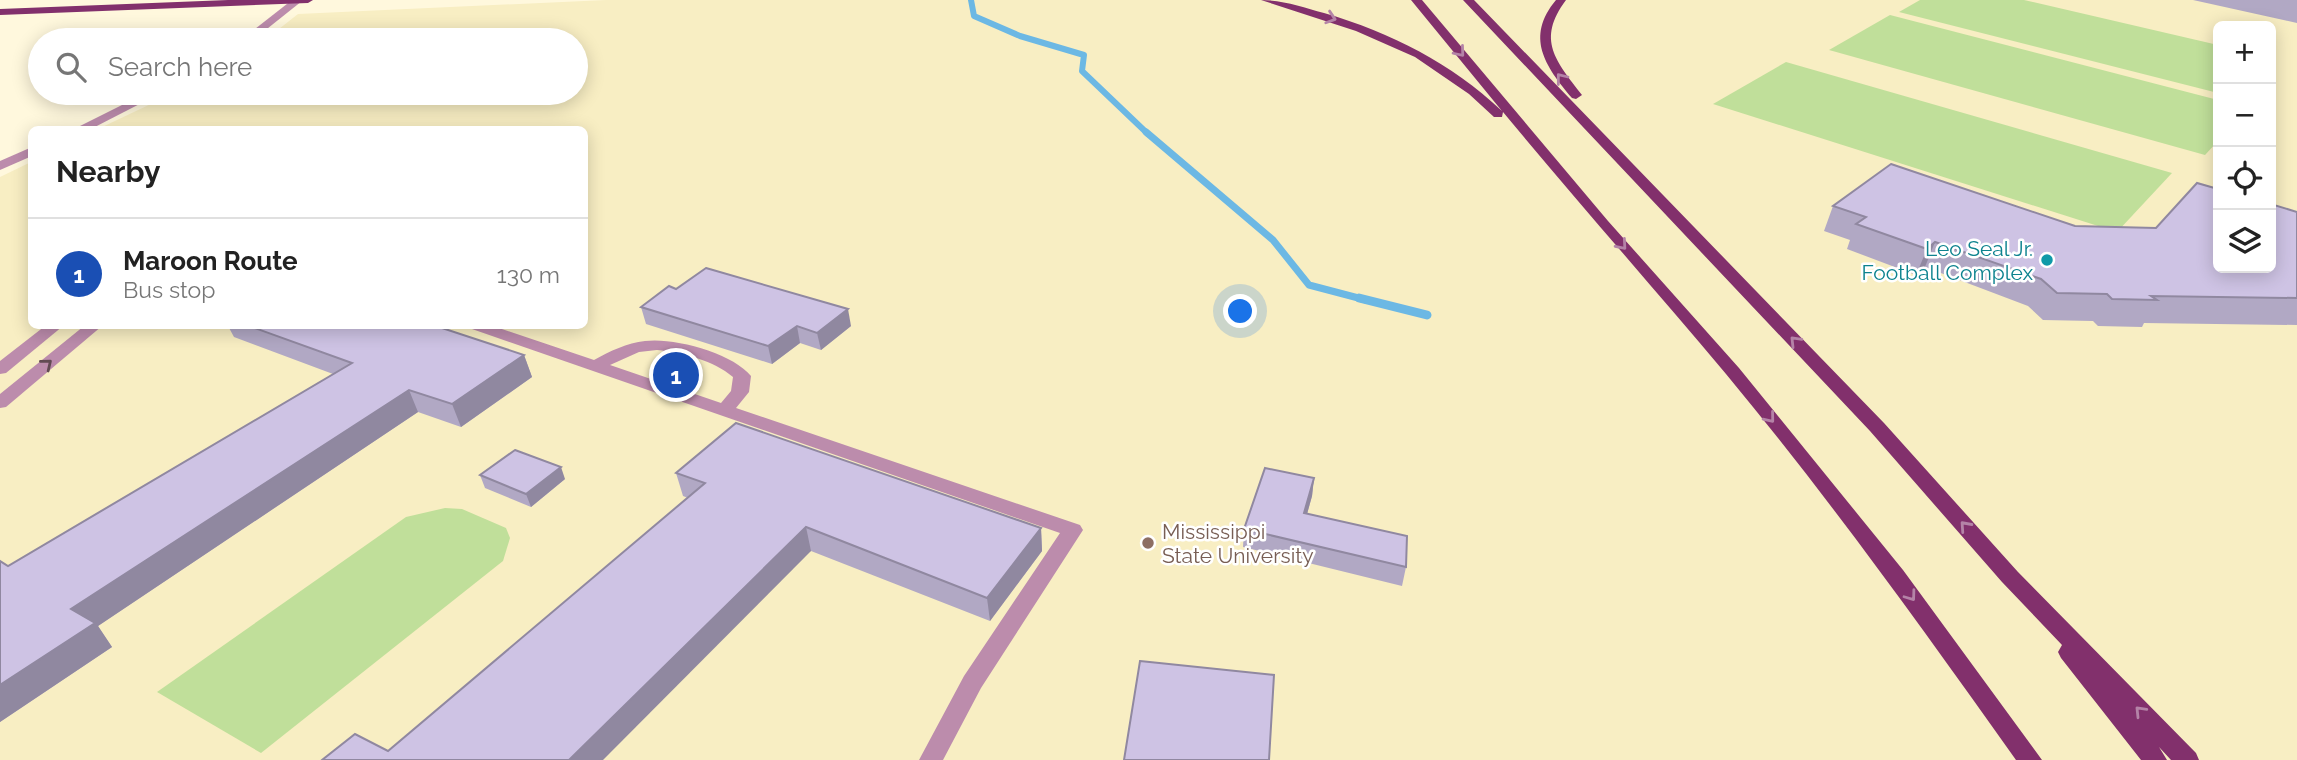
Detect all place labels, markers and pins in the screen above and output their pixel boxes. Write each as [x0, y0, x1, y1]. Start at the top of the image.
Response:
place label: Leo Seal Jr. Football Complex [1862, 236, 2033, 285]
marker: Leo Seal Jr. Football Complex [2039, 252, 2055, 268]
pin: 1 [653, 349, 699, 401]
place label: Mississippi State University [1162, 519, 1314, 568]
marker: Mississippi State University [1140, 535, 1156, 551]

